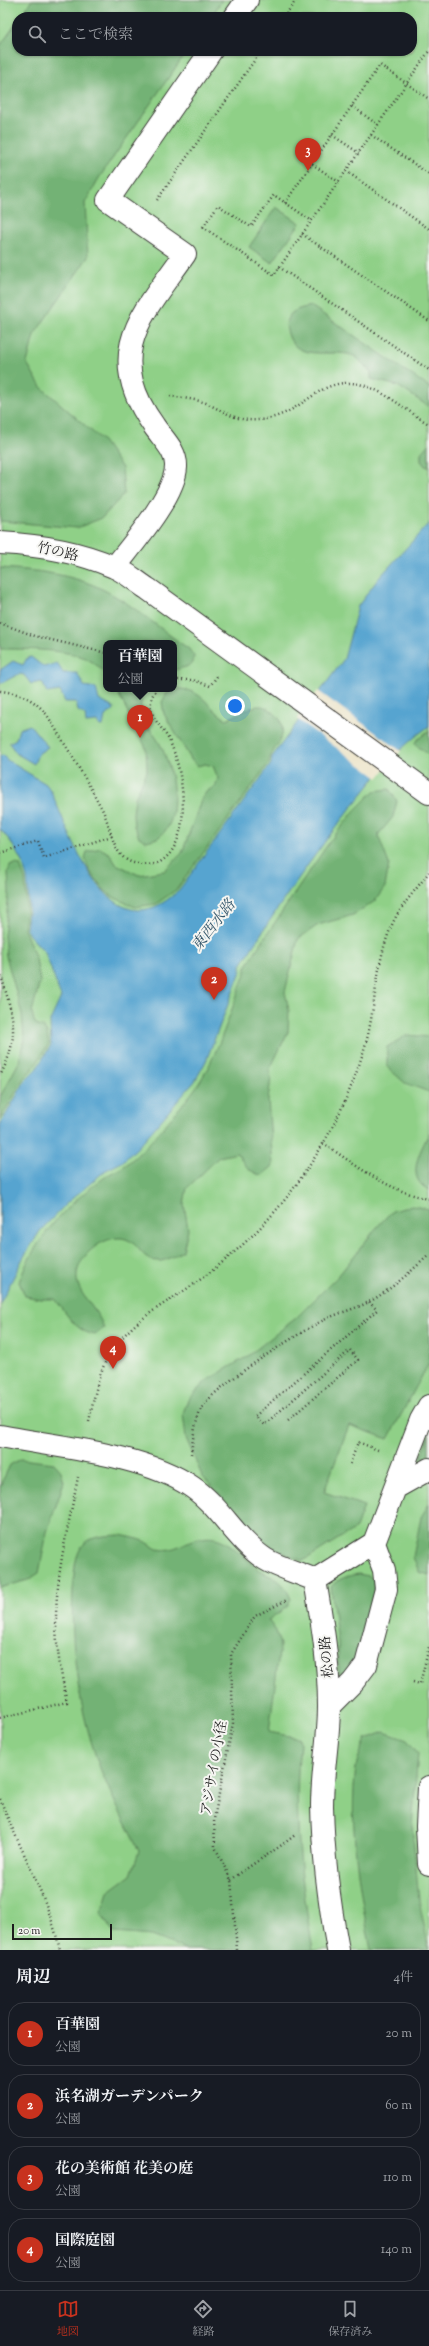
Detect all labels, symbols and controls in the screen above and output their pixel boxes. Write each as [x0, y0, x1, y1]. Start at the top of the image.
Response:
search box [12, 12, 417, 56]
icon: search [26, 23, 48, 45]
text: ここで検索 [58, 25, 133, 46]
pin: 3 [295, 138, 321, 171]
street label: 竹の路 [35, 538, 80, 567]
popup [103, 640, 177, 692]
text: 百華園 [117, 647, 163, 668]
text: 公園 [117, 671, 144, 689]
your location [225, 696, 245, 716]
pin: 1 [127, 705, 153, 738]
water label: 東西水路 [187, 895, 242, 956]
pin: 2 [201, 967, 227, 1000]
pin: 4 [100, 1336, 126, 1369]
street label: 松の路 [316, 1635, 340, 1679]
street label: アジサイの小径 [197, 1719, 233, 1818]
scale bar [12, 1922, 112, 1941]
text: 20 m [18, 1923, 40, 1939]
text: 周辺 [16, 1966, 50, 1990]
text: 4件 [393, 1969, 413, 1987]
text: 百華園 [55, 2015, 100, 2036]
text: 1 [28, 2025, 32, 2043]
text: 20 m [386, 2025, 412, 2043]
text: 公園 [55, 2039, 81, 2057]
text: 浜名湖ガーデンパーク [55, 2087, 204, 2108]
text: 2 [27, 2097, 33, 2115]
text: 60 m [385, 2097, 412, 2115]
text: 公園 [55, 2111, 81, 2129]
text: 花の美術館 花美の庭 [55, 2159, 193, 2180]
text: 3 [27, 2169, 33, 2187]
text: 110 m [383, 2169, 412, 2187]
text: 公園 [55, 2183, 81, 2201]
text: 国際庭園 [55, 2231, 115, 2252]
text: 4 [27, 2241, 33, 2259]
text: 140 m [381, 2241, 412, 2259]
text: 公園 [55, 2255, 81, 2273]
tab: 地図 [57, 2298, 79, 2340]
tab: 経路 [192, 2298, 214, 2340]
tab: 保存済み [328, 2298, 372, 2340]

